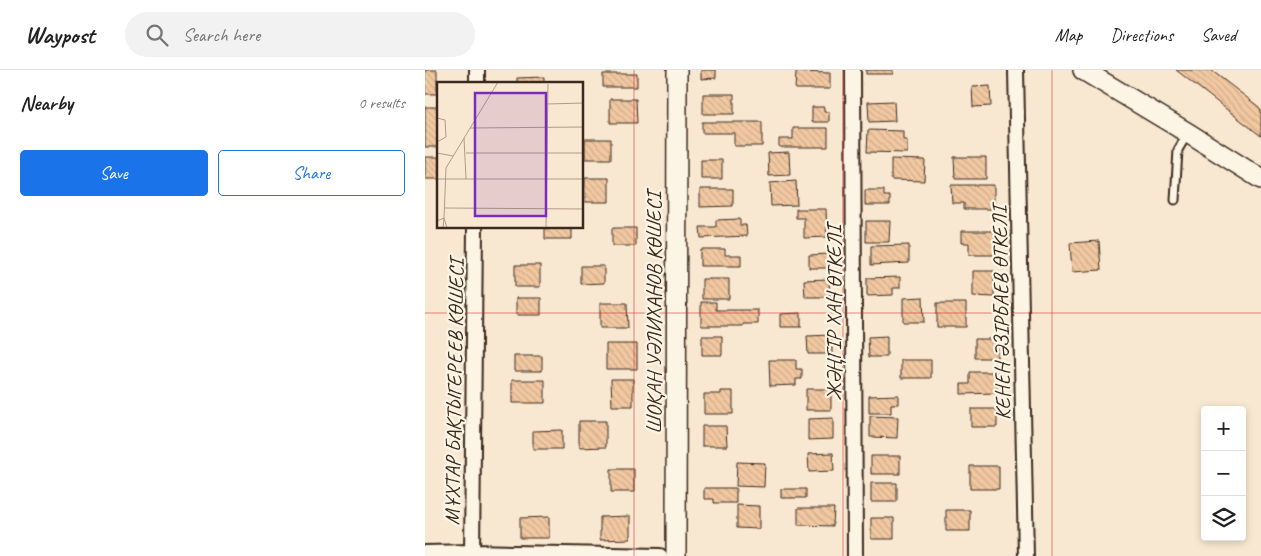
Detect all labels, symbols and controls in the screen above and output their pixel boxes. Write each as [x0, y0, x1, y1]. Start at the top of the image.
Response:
search box [125, 12, 475, 57]
text: Waypost [25, 20, 95, 50]
icon: search [143, 21, 171, 49]
text: Search here [183, 23, 260, 47]
text: Map [1055, 24, 1082, 46]
text: Directions [1110, 24, 1173, 46]
text: Saved [1201, 24, 1236, 46]
inset map [437, 82, 584, 229]
text: Nearby [20, 90, 73, 116]
text: 0 results [358, 93, 405, 113]
button: Save [20, 150, 208, 196]
button: Share [218, 150, 405, 196]
street label: ШОҚАН УӘЛИХАНОВ КӨШЕСІ [641, 188, 667, 434]
street label: КЕНЕН ӘЗІРБАЕВ ӨТКЕЛІ [986, 201, 1016, 420]
street label: ЖӘҢГІР ХАН ӨТКЕЛІ [821, 221, 847, 401]
street label: МҰХТАР БАҚТЫГЕРЕЕВ КӨШЕСІ [439, 254, 469, 525]
map controls [1201, 406, 1246, 541]
button: + [1201, 406, 1246, 451]
button: − [1201, 451, 1246, 496]
button: layers [1201, 496, 1246, 541]

